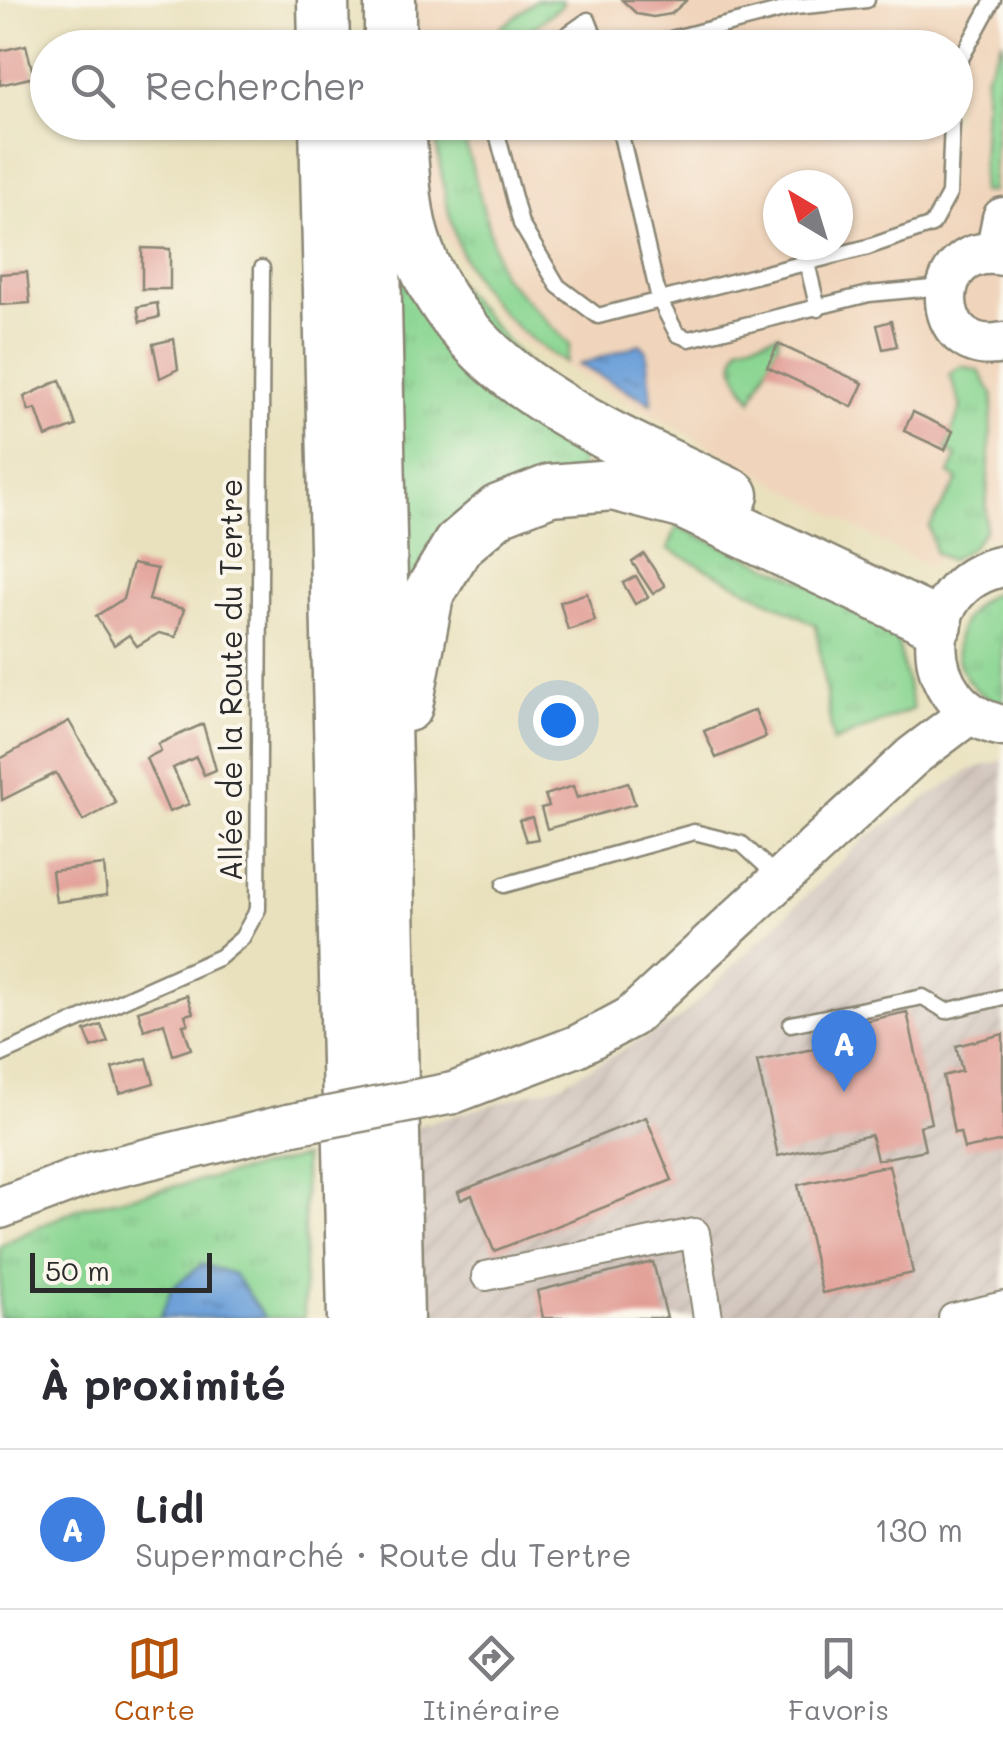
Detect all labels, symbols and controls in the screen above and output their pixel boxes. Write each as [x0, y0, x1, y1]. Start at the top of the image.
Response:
search box [30, 30, 973, 140]
icon: search [65, 58, 120, 113]
text: Rechercher [145, 60, 366, 110]
north arrow [763, 170, 853, 260]
street label: Allée de la Route du Tertre [210, 479, 250, 881]
your location [533, 695, 584, 746]
pin: A [812, 1010, 876, 1092]
scale bar [30, 1248, 212, 1292]
text: 50 m [45, 1252, 110, 1288]
text: À proximité [40, 1356, 286, 1411]
text: Lidl [135, 1483, 204, 1533]
text: A [61, 1508, 84, 1550]
text: 130 m [874, 1508, 963, 1550]
text: Supermarché · Route du Tertre [135, 1533, 632, 1575]
tab: Carte [114, 1631, 195, 1727]
tab: Itinéraire [423, 1631, 560, 1727]
tab: Favoris [788, 1631, 889, 1727]

